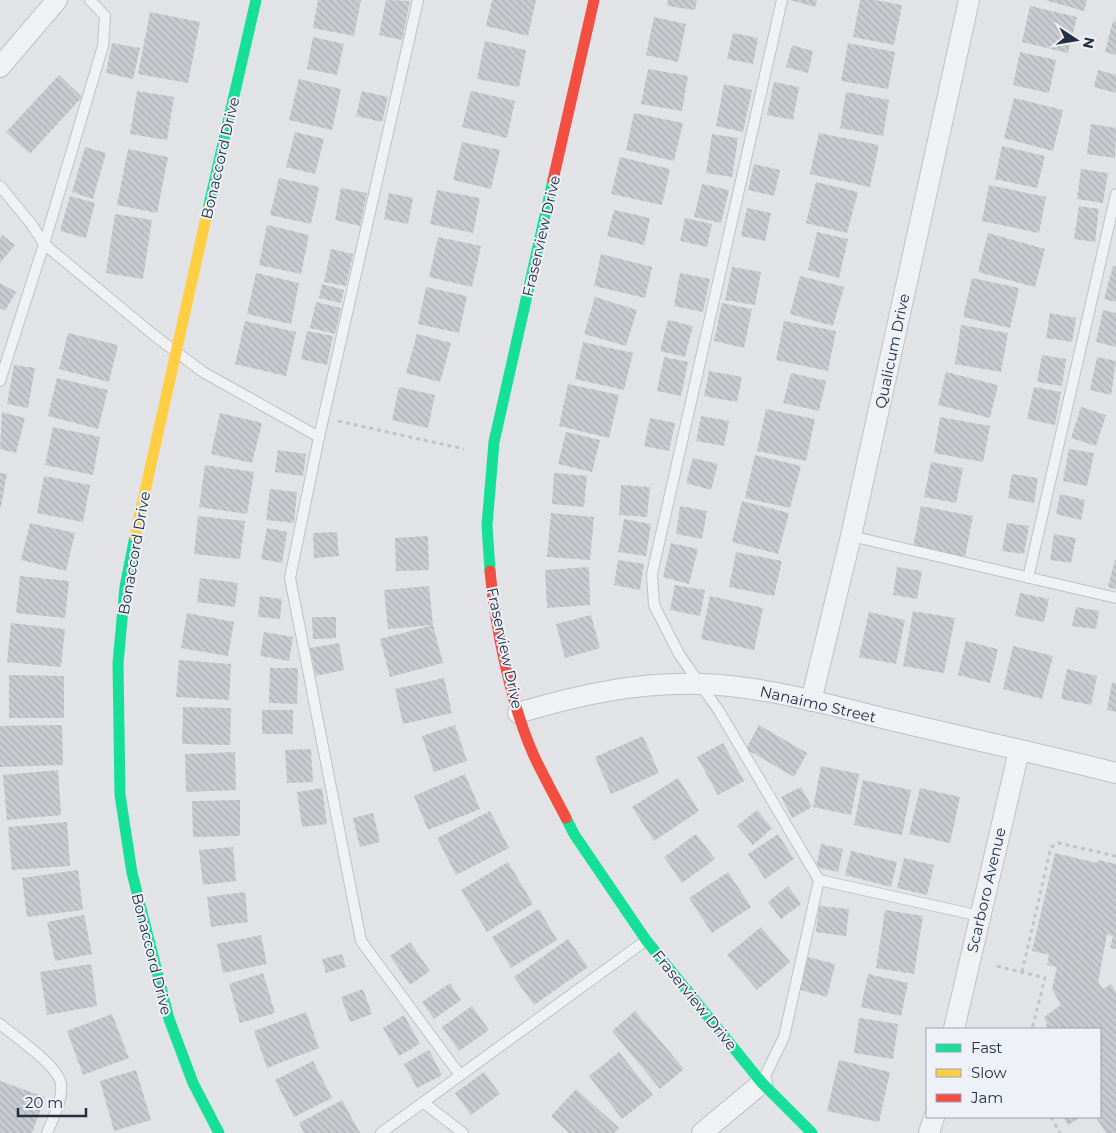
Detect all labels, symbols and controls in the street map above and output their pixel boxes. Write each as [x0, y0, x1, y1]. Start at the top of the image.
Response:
north arrow [1051, 15, 1101, 65]
text: N [1079, 35, 1099, 50]
street label: Bonaccord Drive [197, 95, 243, 221]
street label: Fraserview Drive [518, 174, 564, 298]
street label: Qualicum Drive [871, 292, 913, 410]
street label: Bonaccord Drive [114, 490, 154, 616]
street label: Fraserview Drive [483, 586, 527, 710]
street label: Nanaimo Street [758, 681, 878, 727]
street label: Scarboro Avenue [962, 826, 1010, 954]
street label: Bonaccord Drive [128, 891, 176, 1017]
street label: Fraserview Drive [649, 946, 741, 1054]
legend [926, 1028, 1101, 1118]
text: Fast [971, 1038, 1002, 1057]
text: Slow [971, 1063, 1007, 1082]
scale bar [18, 1086, 85, 1118]
text: Jam [970, 1088, 1003, 1107]
text: 20 m [25, 1093, 63, 1112]

